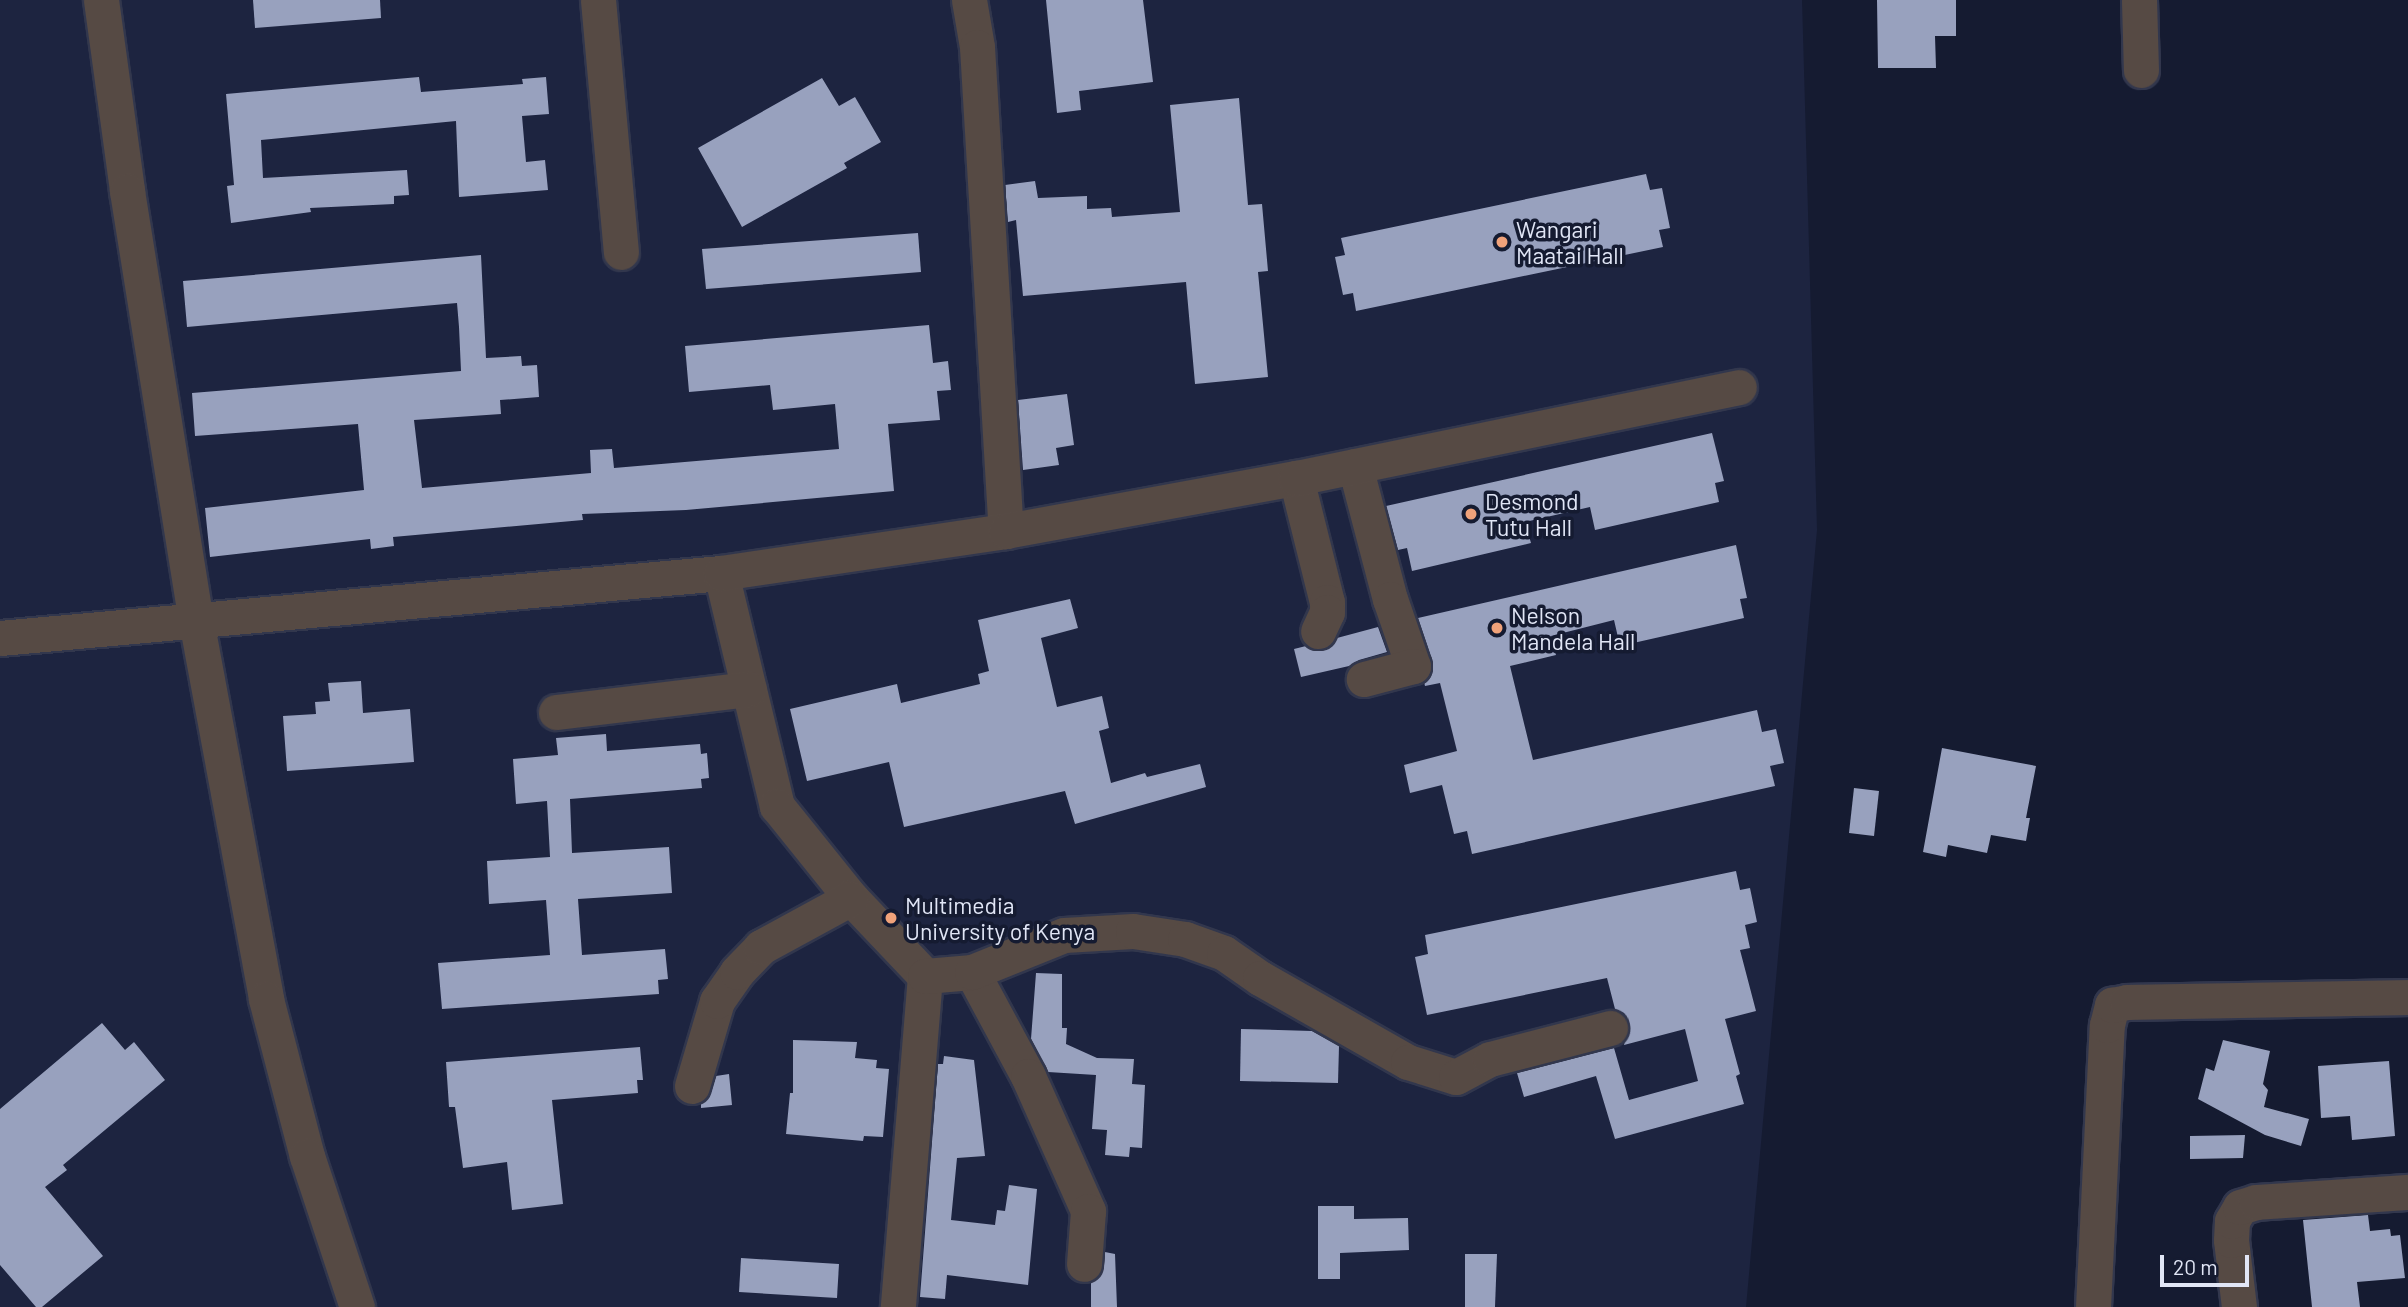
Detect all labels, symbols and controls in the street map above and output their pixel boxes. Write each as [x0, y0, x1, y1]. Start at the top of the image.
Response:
place label: Wangari Maatai Hall [1516, 215, 1624, 269]
marker: Wangari Maatai Hall [1494, 234, 1510, 250]
place label: Desmond Tutu Hall [1485, 487, 1579, 541]
marker: Desmond Tutu Hall [1463, 506, 1479, 522]
place label: Nelson Mandela Hall [1511, 601, 1635, 655]
marker: Nelson Mandela Hall [1489, 620, 1505, 636]
place label: Multimedia University of Kenya [905, 891, 1095, 945]
marker: Multimedia University of Kenya [883, 910, 899, 926]
scale bar [2163, 1240, 2252, 1284]
text: 20 m [2173, 1254, 2218, 1279]

